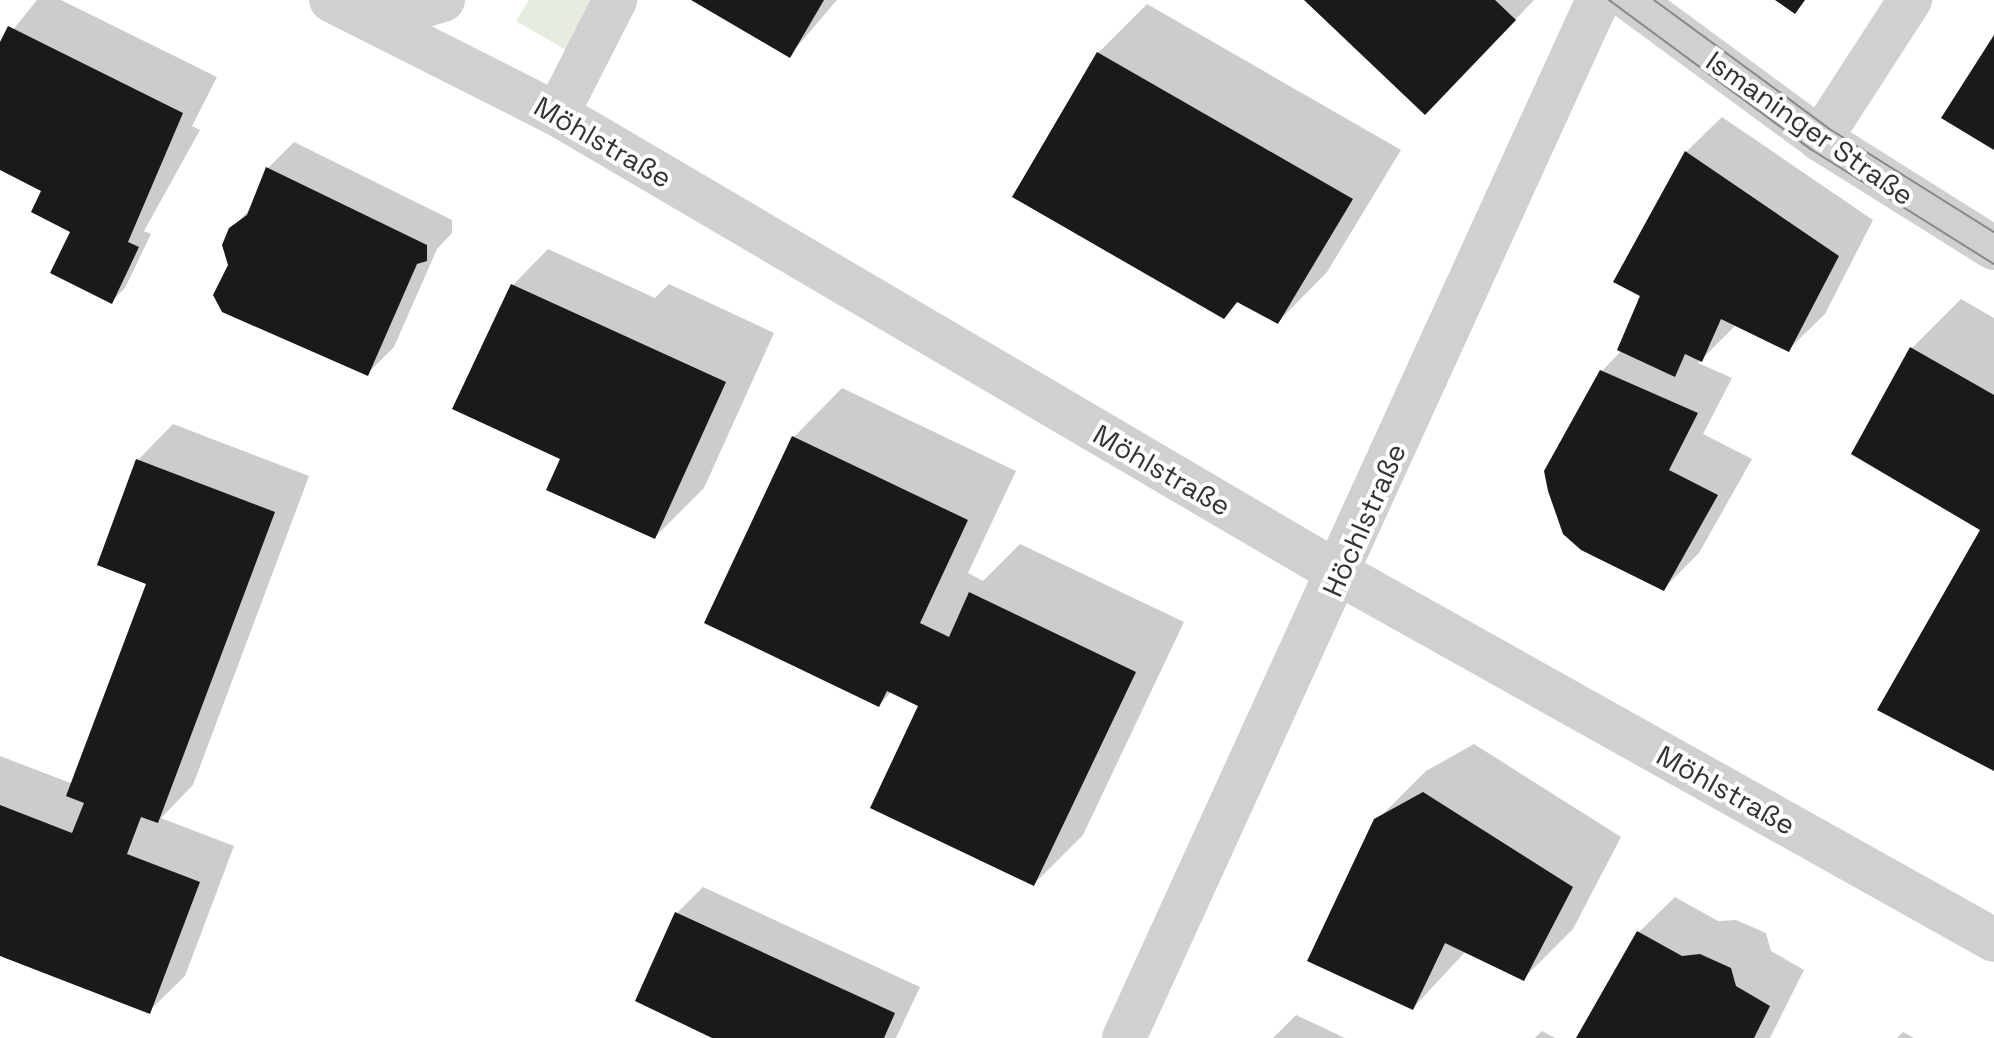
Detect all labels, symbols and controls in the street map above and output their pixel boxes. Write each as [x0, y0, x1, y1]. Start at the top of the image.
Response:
street label: Ismaninger Straße [1700, 44, 1920, 212]
street label: Möhlstraße [528, 89, 678, 195]
street label: Möhlstraße [1087, 417, 1237, 523]
street label: Höchlstraße [1315, 438, 1413, 602]
street label: Möhlstraße [1651, 738, 1801, 842]

